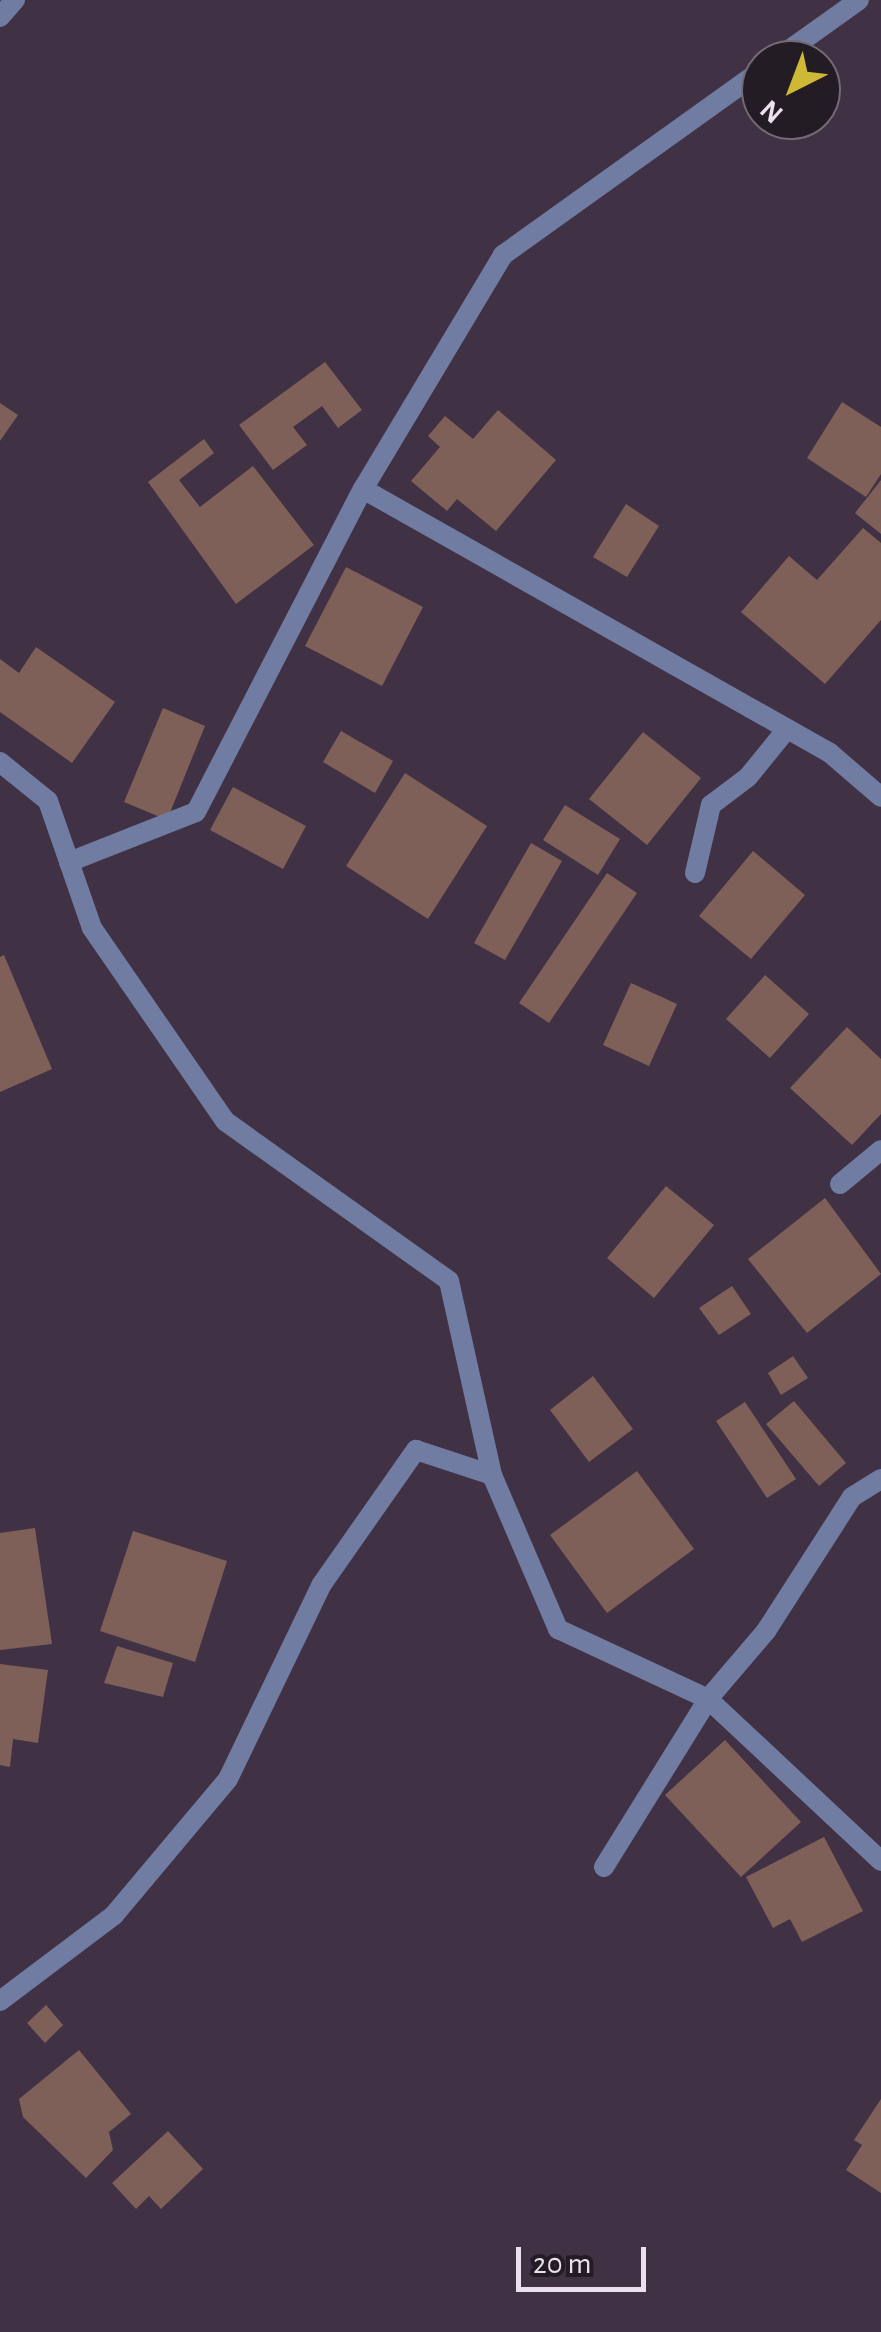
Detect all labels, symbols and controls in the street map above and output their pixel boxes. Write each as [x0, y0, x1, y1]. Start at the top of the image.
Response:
north arrow [741, 40, 841, 140]
text: N [756, 94, 789, 128]
scale bar [521, 2227, 651, 2289]
text: 20 m [533, 2249, 591, 2279]

